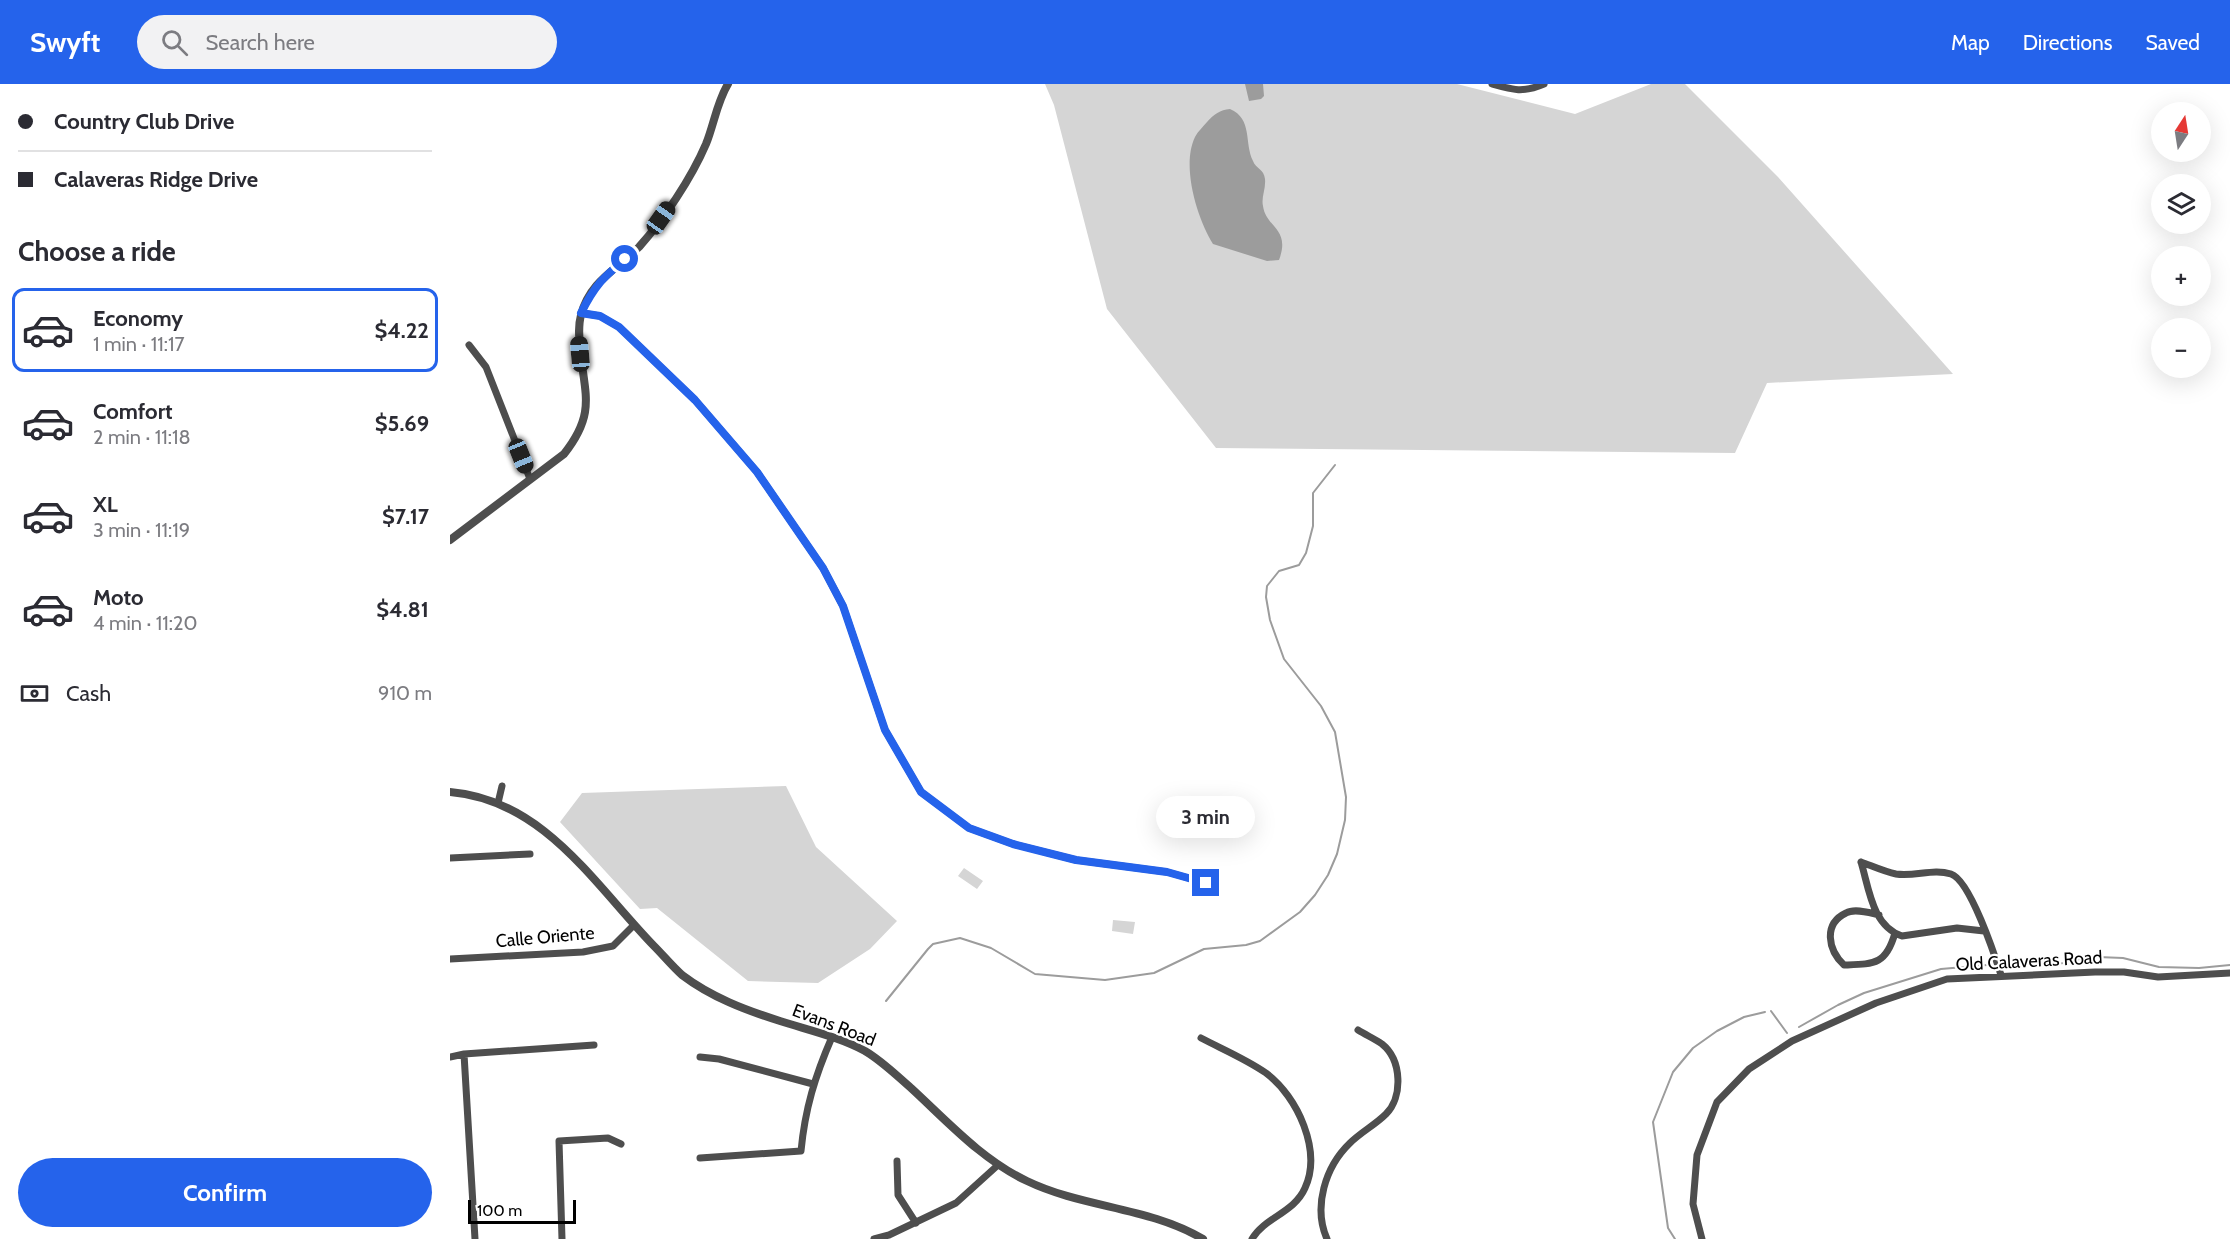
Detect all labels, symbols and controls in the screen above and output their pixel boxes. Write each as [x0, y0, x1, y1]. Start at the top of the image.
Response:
search box [137, 15, 557, 69]
text: Swyft [30, 25, 101, 59]
icon: search [158, 26, 191, 59]
text: Search here [206, 29, 315, 56]
text: Map [1951, 30, 1990, 55]
text: Directions [2023, 30, 2112, 55]
text: Saved [2145, 30, 2200, 55]
north arrow [2151, 102, 2211, 162]
map controls [2151, 102, 2211, 378]
text: Country Club Drive [54, 108, 234, 135]
text: Calaveras Ridge Drive [54, 166, 258, 193]
button: layers [2151, 174, 2211, 234]
car [643, 198, 679, 238]
text: Choose a ride [18, 235, 176, 268]
route start [611, 245, 638, 272]
button: + [2151, 246, 2211, 306]
icon: car [21, 303, 75, 357]
text: Economy [93, 305, 183, 332]
text: $4.22 [374, 317, 429, 344]
button: − [2151, 318, 2211, 378]
text: 1 min · 11:17 [93, 332, 185, 356]
car [569, 335, 591, 373]
icon: car [21, 396, 75, 450]
text: Comfort [93, 398, 172, 425]
text: $5.69 [375, 410, 429, 437]
text: 2 min · 11:18 [93, 425, 191, 449]
car [506, 436, 536, 476]
icon: car [21, 489, 75, 543]
text: XL [93, 491, 118, 518]
text: $7.17 [382, 503, 429, 530]
text: 3 min · 11:19 [93, 518, 190, 542]
icon: car [21, 582, 75, 636]
text: Moto [93, 584, 144, 611]
text: $4.81 [376, 596, 429, 623]
text: 4 min · 11:20 [93, 611, 197, 635]
icon: cash [18, 677, 51, 710]
text: Cash [66, 680, 111, 707]
text: 910 m [378, 681, 432, 705]
callout: 3 min [1156, 796, 1256, 838]
text: 3 min [1181, 805, 1230, 829]
route end [1192, 869, 1219, 896]
street label: Calle Oriente [495, 922, 595, 952]
street label: Old Calaveras Road [1955, 946, 2103, 976]
street label: Evans Road [789, 999, 879, 1051]
button: Confirm [18, 1158, 432, 1227]
scale bar [468, 1197, 576, 1224]
text: 100 m [477, 1201, 522, 1220]

